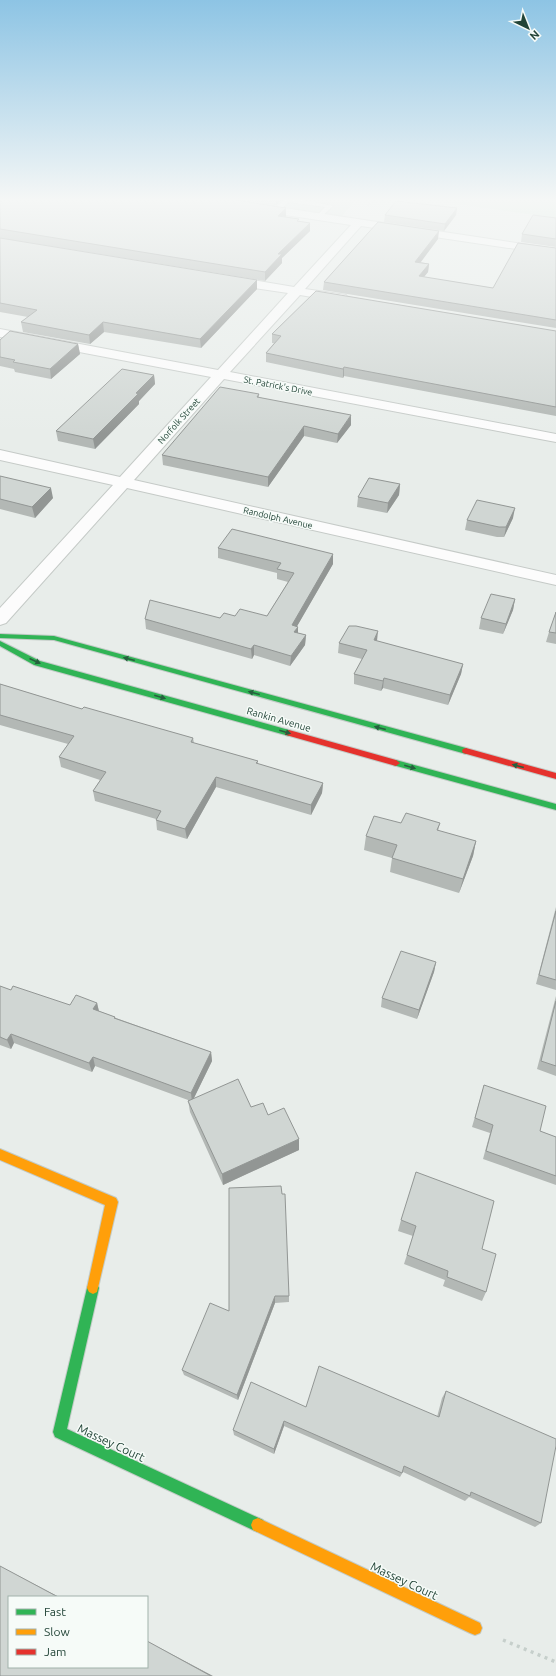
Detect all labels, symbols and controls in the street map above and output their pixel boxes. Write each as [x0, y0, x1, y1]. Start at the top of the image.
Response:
north arrow [508, 8, 548, 48]
text: N [528, 28, 542, 43]
street label: St. Patrick's Drive [243, 374, 313, 398]
street label: Norfolk Street [156, 396, 202, 446]
street label: Randolph Avenue [242, 505, 314, 531]
one-way arrow [123, 656, 135, 662]
one-way arrow [29, 658, 40, 664]
one-way arrow [248, 690, 260, 696]
one-way arrow [154, 694, 166, 700]
street label: Rankin Avenue [246, 705, 312, 734]
one-way arrow [373, 725, 385, 731]
one-way arrow [279, 729, 291, 735]
one-way arrow [512, 763, 524, 769]
one-way arrow [404, 764, 416, 770]
street label: Massey Court [76, 1421, 147, 1464]
street label: Massey Court [369, 1559, 440, 1602]
legend [8, 1596, 148, 1668]
text: Fast [44, 1605, 66, 1618]
text: Slow [44, 1625, 70, 1638]
text: Jam [44, 1645, 66, 1658]

